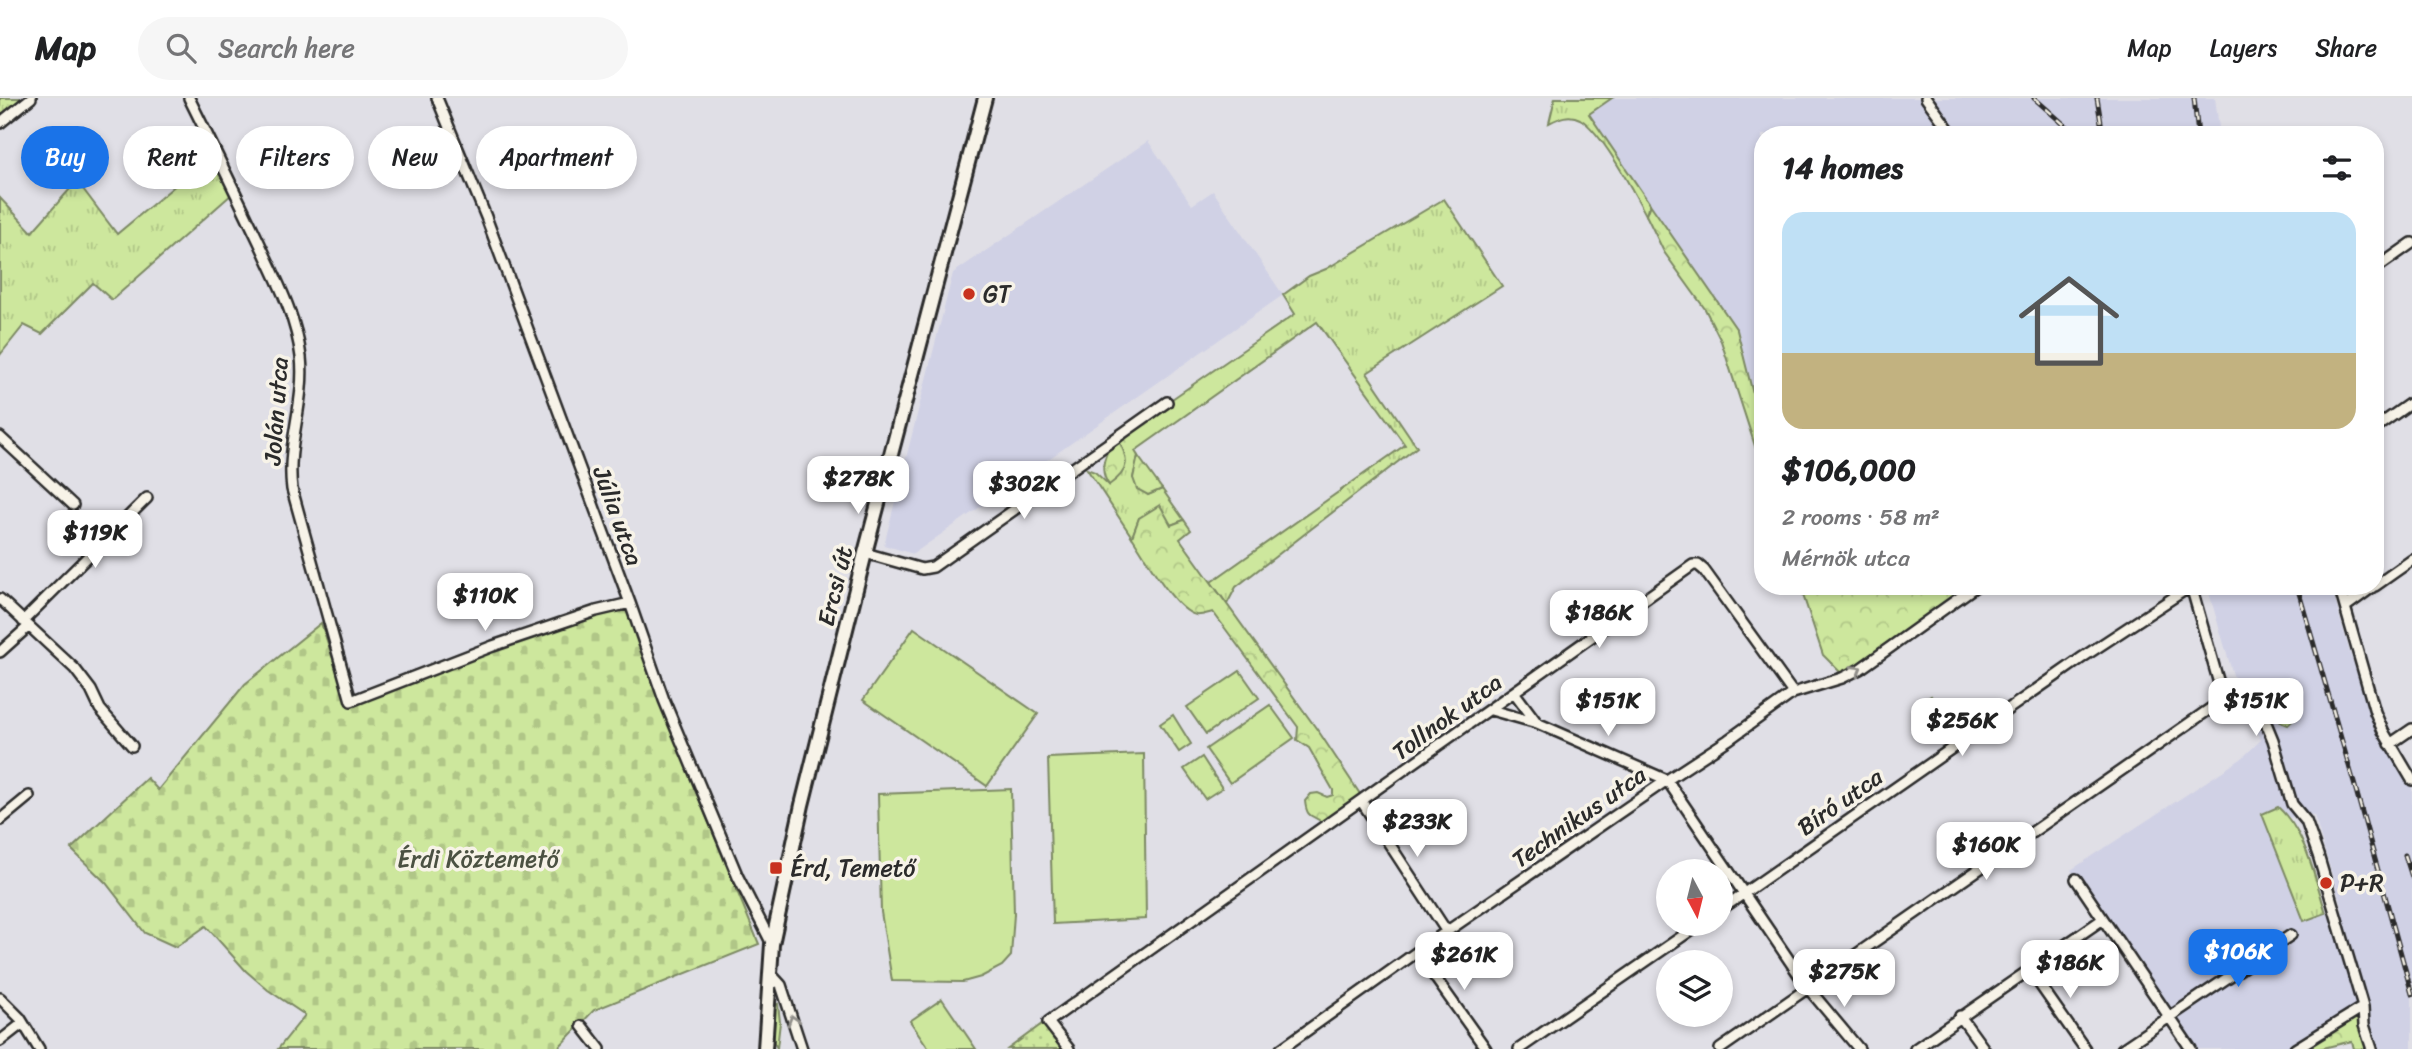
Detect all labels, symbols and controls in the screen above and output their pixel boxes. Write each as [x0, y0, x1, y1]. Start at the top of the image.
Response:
search box [138, 17, 628, 80]
text: Map [35, 19, 96, 77]
text: Search here [218, 25, 355, 71]
text: Map [2127, 27, 2172, 69]
text: Layers [2210, 27, 2277, 69]
text: Share [2315, 27, 2377, 69]
icon: search [162, 29, 200, 67]
chip: Buy [21, 126, 109, 189]
chip: Rent [123, 126, 222, 189]
chip: Filters [236, 126, 354, 189]
chip: New [368, 126, 462, 189]
chip: Apartment [476, 126, 637, 189]
text: 14 homes [1782, 141, 1903, 195]
icon: filters [2318, 149, 2356, 187]
icon: home [2006, 258, 2132, 384]
place label: GT [983, 273, 1012, 315]
marker: GT [961, 286, 977, 302]
street label: Jolán utca [251, 356, 301, 467]
text: $106,000 [1782, 443, 1916, 497]
pin: $278K [809, 456, 907, 516]
text: $278K [823, 458, 893, 499]
street label: Júlia utca [580, 459, 655, 572]
pin: $302K [975, 462, 1073, 521]
text: $302K [989, 463, 1059, 504]
text: 2 rooms · 58 m² [1782, 497, 1940, 538]
pin: $119K [46, 510, 144, 570]
text: $119K [63, 512, 127, 553]
text: Mérnök utca [1782, 538, 1910, 579]
street label: Ercsi út [805, 542, 865, 630]
pin: $110K [436, 574, 534, 633]
text: $110K [453, 575, 517, 616]
pin: $186K [1550, 590, 1648, 650]
text: $186K [1566, 592, 1632, 633]
street label: Tollnok utca [1383, 662, 1511, 772]
one-way arrow [1850, 665, 1863, 678]
pin: $151K [1559, 678, 1657, 738]
pin: $151K [2207, 678, 2305, 738]
text: $151K [1576, 680, 1640, 721]
text: $151K [2224, 680, 2288, 721]
pin: $256K [1913, 698, 2011, 758]
text: $256K [1927, 700, 1997, 741]
street label: Technikus utca [1503, 754, 1656, 879]
street label: Bíró utca [1788, 756, 1893, 847]
pin: $233K [1368, 800, 1466, 859]
text: $233K [1383, 801, 1451, 842]
pin: $160K [1937, 822, 2035, 882]
text: $160K [1953, 824, 2019, 865]
park label: Érdi Köztemető [397, 838, 561, 880]
place label: Érd, Temető [790, 847, 917, 889]
north arrow [1656, 859, 1732, 936]
map controls [1656, 859, 1733, 1027]
marker: Érd, Temető [768, 860, 784, 876]
place label: P+R [2340, 862, 2384, 904]
marker: P+R [2318, 875, 2334, 891]
pin: $106K [2189, 930, 2287, 989]
text: $106K [2205, 931, 2271, 972]
pin: $261K [1415, 932, 1513, 992]
text: $261K [1431, 934, 1497, 975]
pin: $186K [2021, 940, 2119, 1000]
text: $186K [2037, 942, 2103, 983]
button: layers [1656, 950, 1733, 1027]
pin: $275K [1795, 950, 1893, 1009]
text: $275K [1809, 951, 1879, 992]
one-way arrow [787, 1015, 802, 1027]

